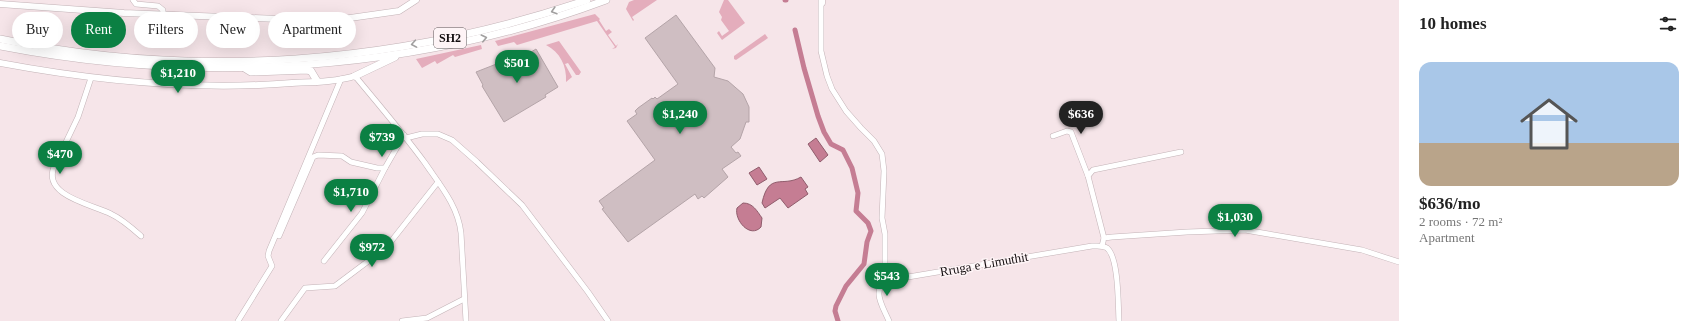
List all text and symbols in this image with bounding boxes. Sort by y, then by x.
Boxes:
one-way arrow [550,6,557,15]
chip: Buy [12,12,63,48]
chip: Rent [71,12,126,48]
chip: Filters [134,12,198,48]
chip: New [206,12,260,48]
chip: Apartment [268,12,356,48]
icon: filters [1657,13,1679,35]
text: 10 homes [1419,14,1487,33]
road number: SH2 [434,28,466,48]
one-way arrow [480,34,487,42]
one-way arrow [411,40,418,48]
pin: $501 [493,50,541,84]
text: $501 [504,55,530,70]
pin: $1,210 [145,60,211,94]
text: $1,210 [160,65,196,80]
icon: home [1513,88,1585,160]
pin: $1,240 [647,101,713,135]
pin: $636 [1057,101,1105,135]
text: $1,240 [662,106,698,121]
text: $636 [1068,106,1094,121]
pin: $739 [358,124,406,158]
text: $739 [369,129,395,144]
pin: $470 [36,141,84,175]
text: $470 [47,146,73,161]
pin: $1,710 [318,179,384,213]
text: $1,710 [333,184,369,199]
text: $636/mo [1419,194,1480,213]
pin: $1,030 [1202,204,1268,238]
text: $1,030 [1217,209,1253,224]
text: 2 rooms · 72 m² [1419,214,1502,229]
text: Apartment [1419,230,1475,245]
pin: $972 [348,234,396,268]
text: $972 [359,239,385,254]
street label: Rruga e Limuthit [939,249,1030,279]
pin: $543 [863,263,911,297]
text: $543 [874,268,900,283]

